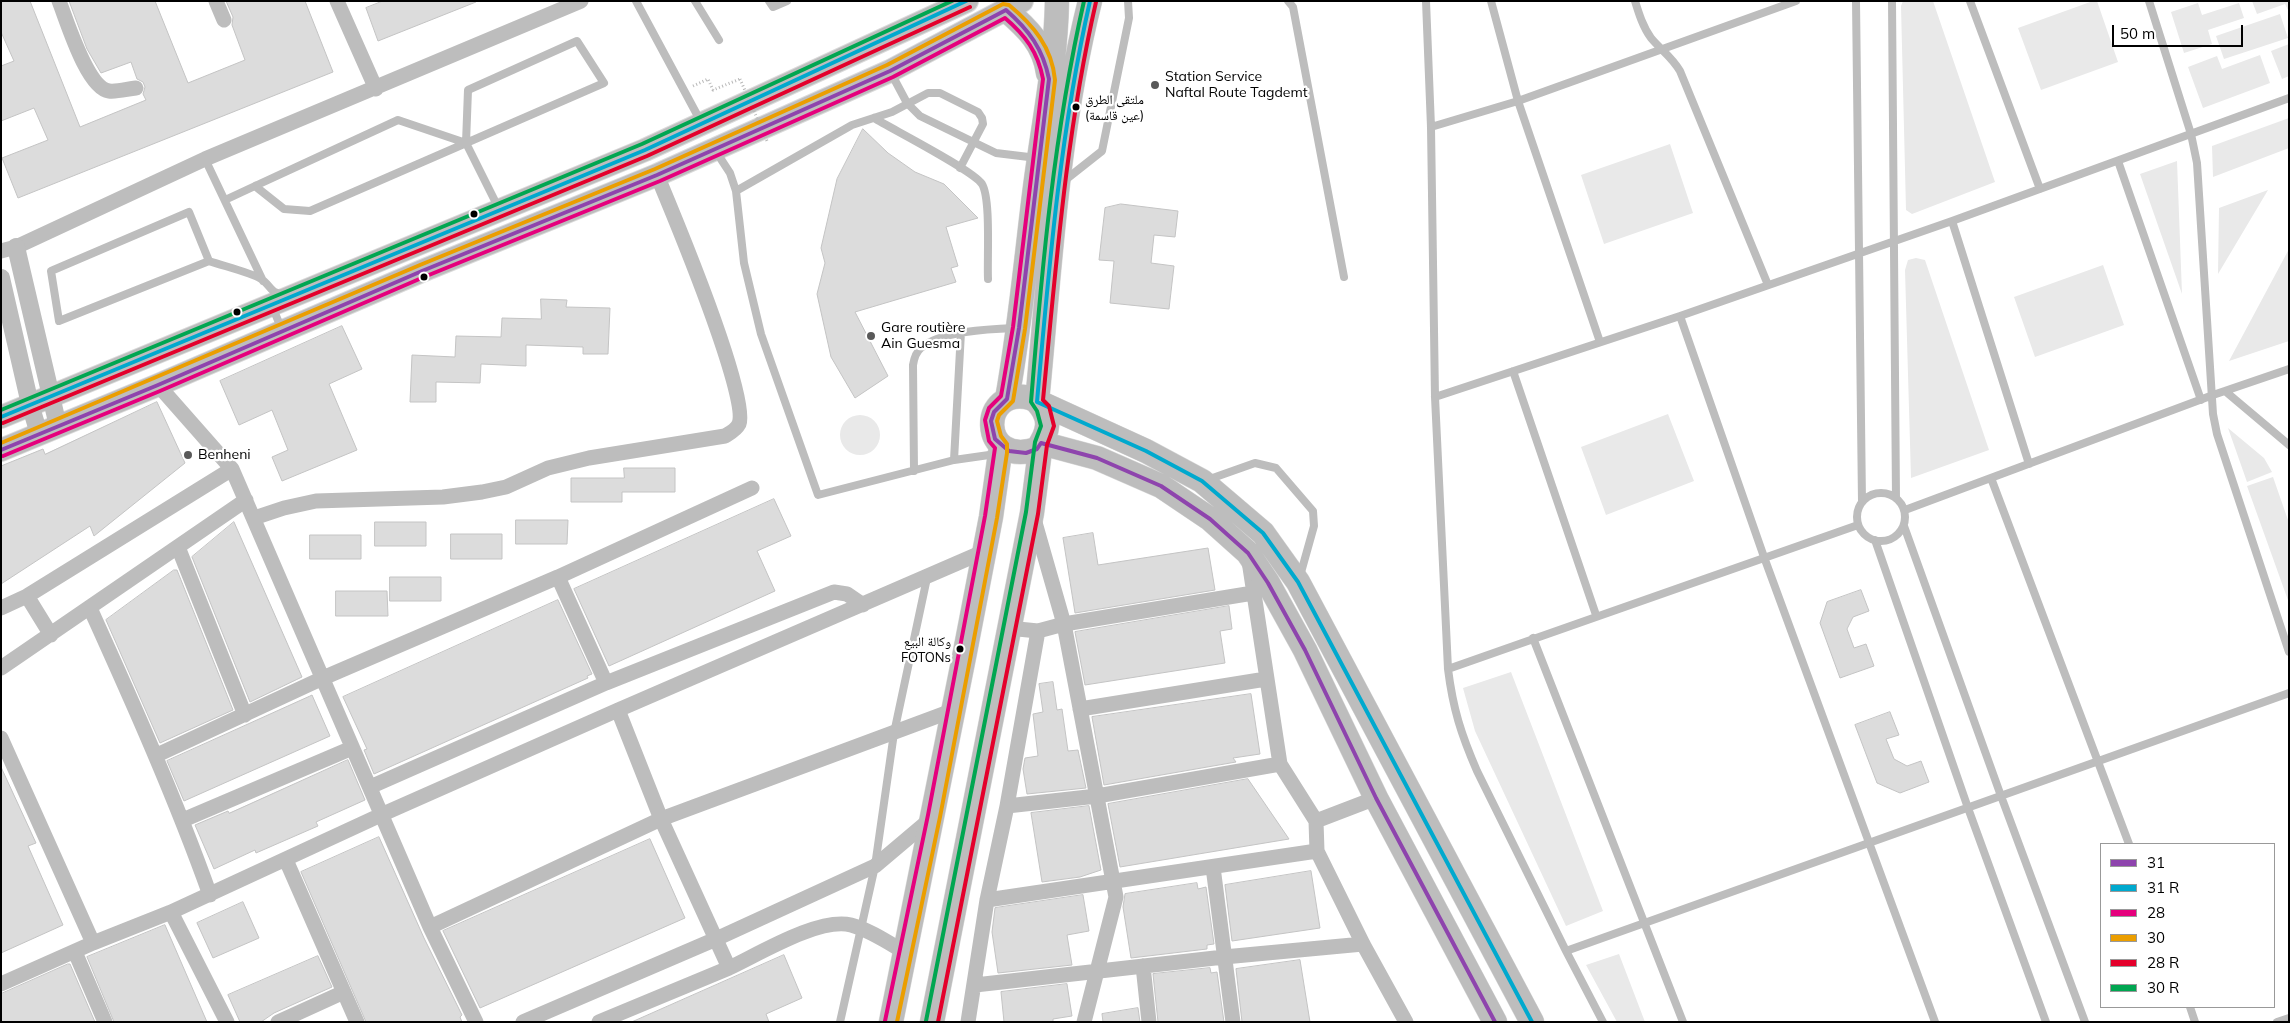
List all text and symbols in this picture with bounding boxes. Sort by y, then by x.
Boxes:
scale bar [2115,15,2246,47]
text: 50 m [2120,24,2155,43]
place label: Station Service Naftal Route Tagdemt [1165,69,1308,102]
marker: Station Service Naftal Route Tagdemt [1149,79,1161,91]
place label: ملتقى الطرق (عين قاسمة) [1085,92,1144,123]
marker: ملتقى الطرق (عين قاسمة) [1071,102,1081,112]
unlabelled marker [469,209,479,219]
unlabelled marker [419,272,429,282]
unlabelled marker [232,307,242,317]
place label: Gare routière Ain Guesma [881,320,965,352]
marker: Gare routière Ain Guesma [865,330,877,342]
place label: Benheni [198,447,251,463]
marker: Benheni [182,449,194,461]
place label: وكالة البيع FOTONs [901,634,951,665]
marker: وكالة البيع FOTONs [955,644,965,654]
legend [2100,843,2275,1008]
text: 31 [2147,853,2165,872]
text: 31 R [2147,878,2179,897]
text: 28 [2147,903,2165,922]
text: 30 [2147,928,2165,947]
text: 28 R [2147,953,2179,972]
text: 30 R [2147,978,2179,997]

